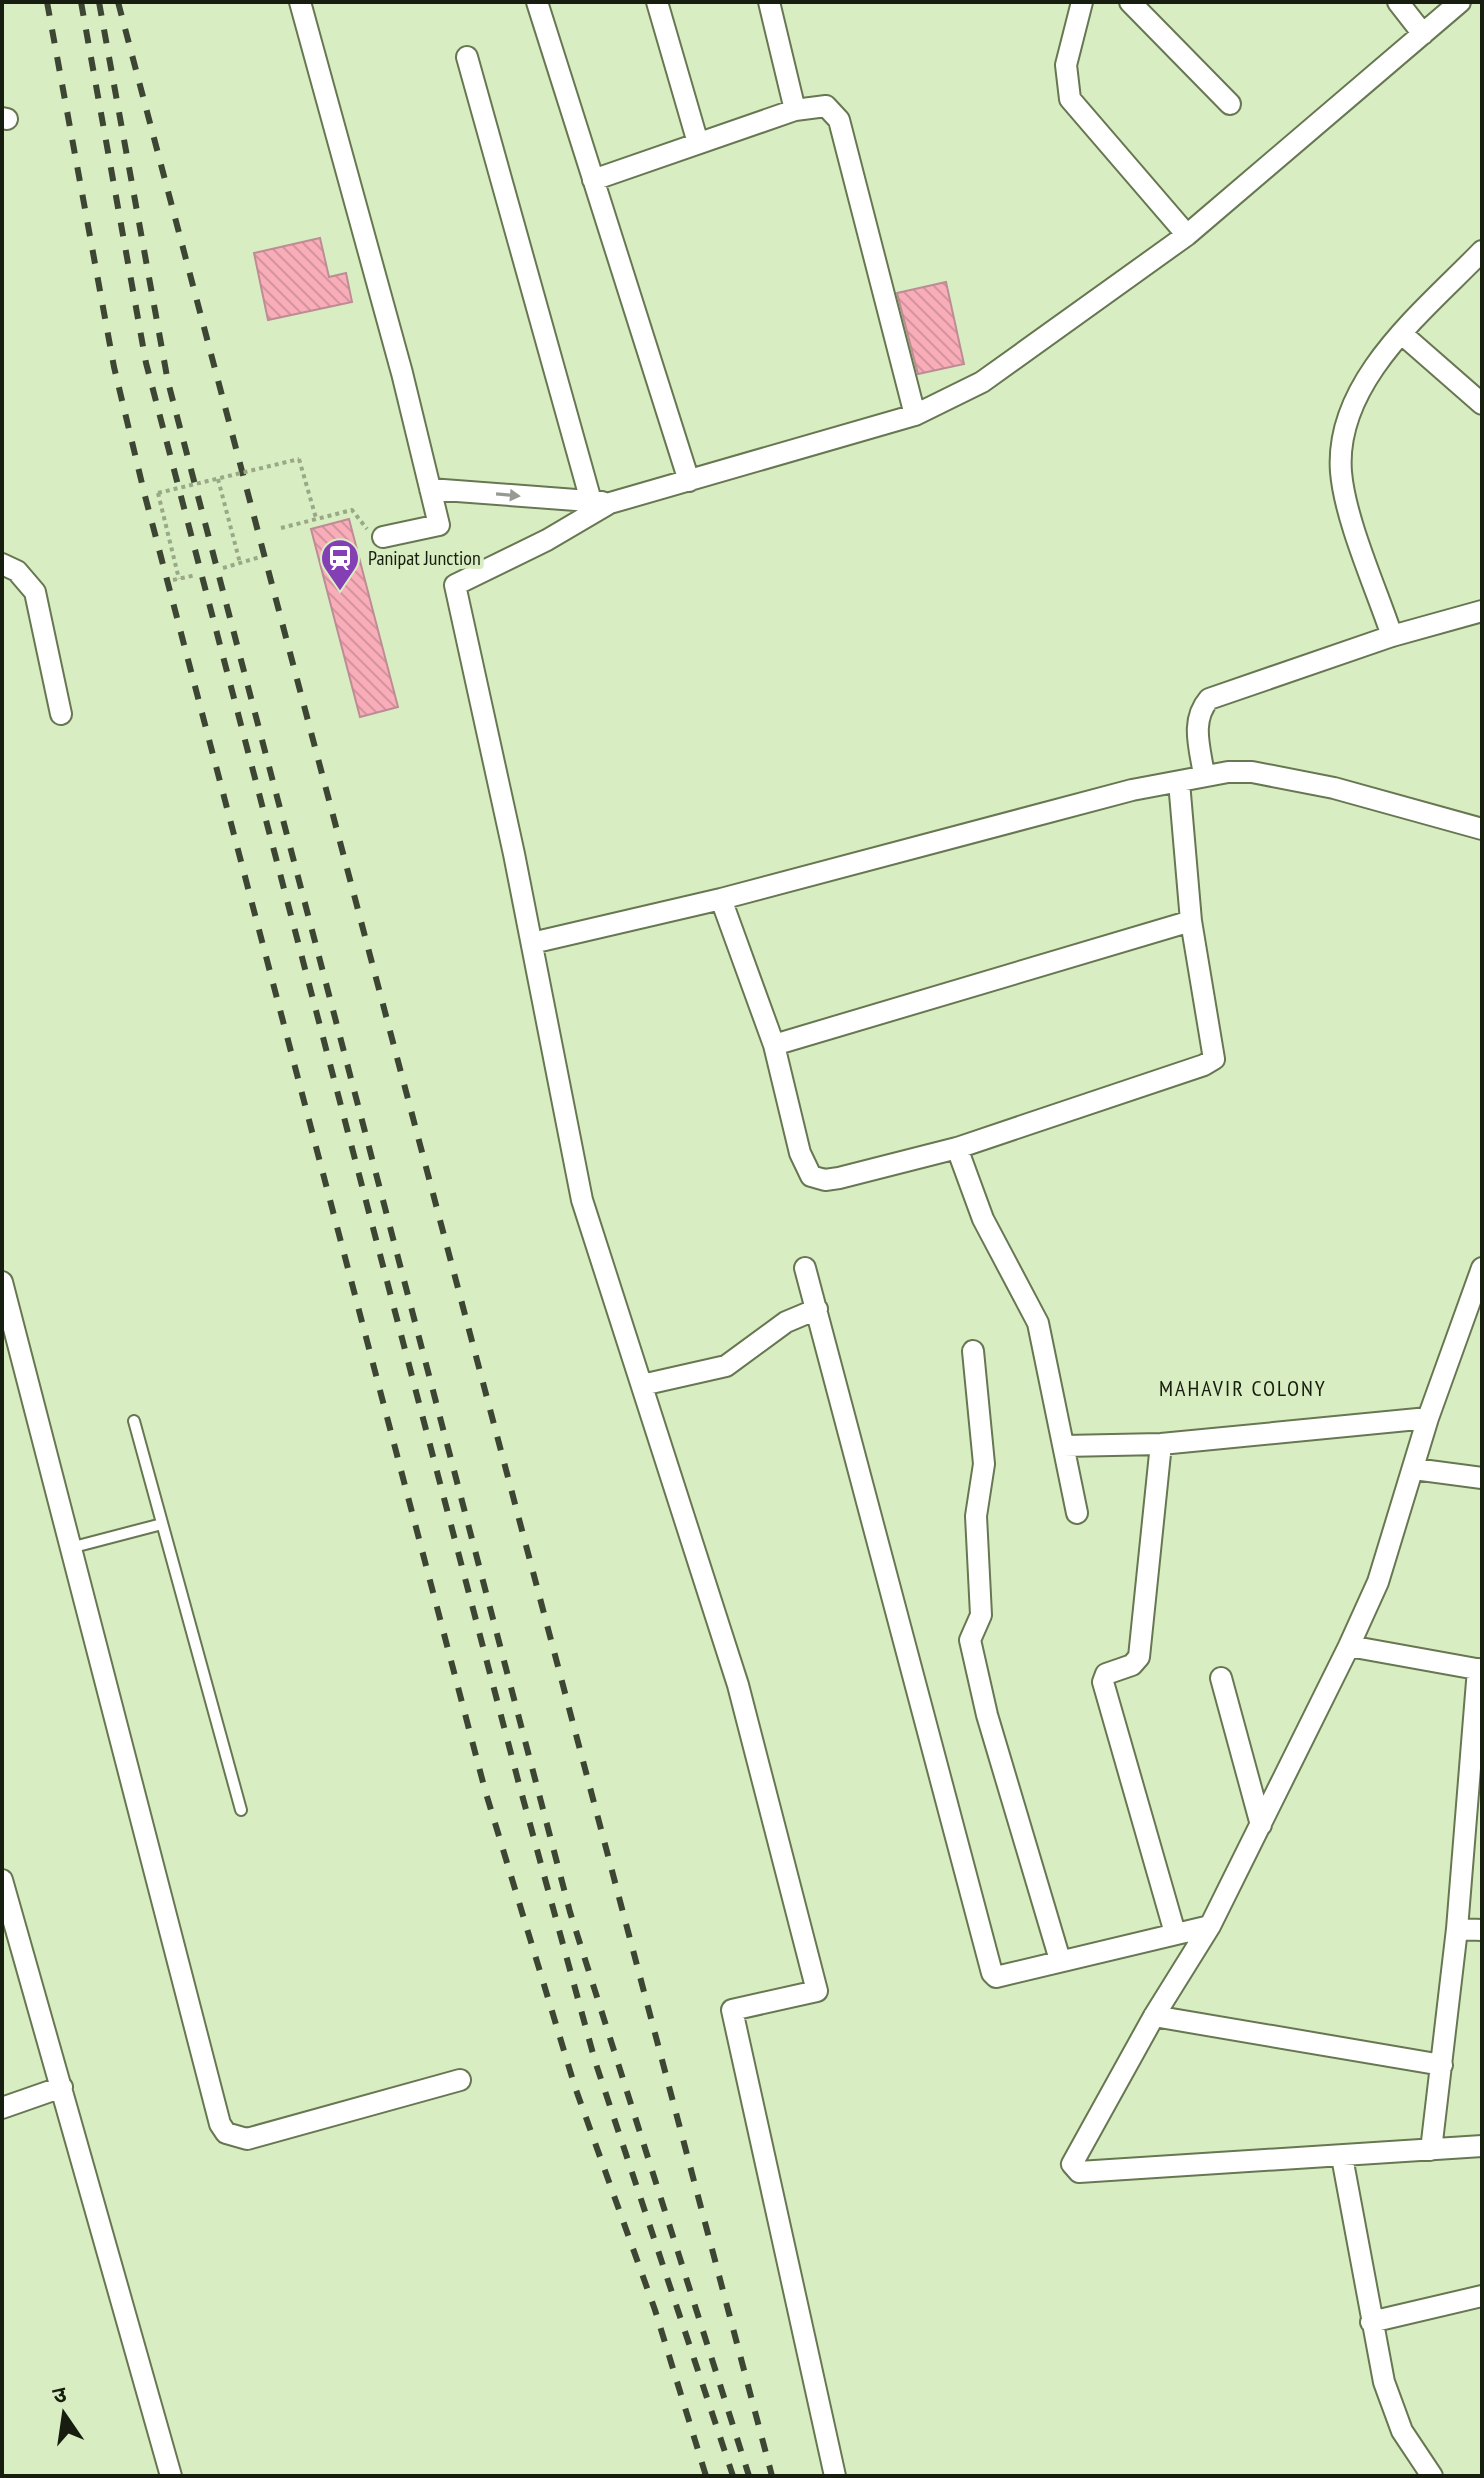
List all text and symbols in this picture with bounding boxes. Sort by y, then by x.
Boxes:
one-way arrow [496,489,521,502]
station icon: Panipat Junction [319,537,361,592]
place label: Panipat Junction [368,545,481,571]
district label: MAHAVIR COLONY [1159,1374,1327,1402]
north arrow [24,2374,104,2454]
text: उ [50,2379,70,2410]

